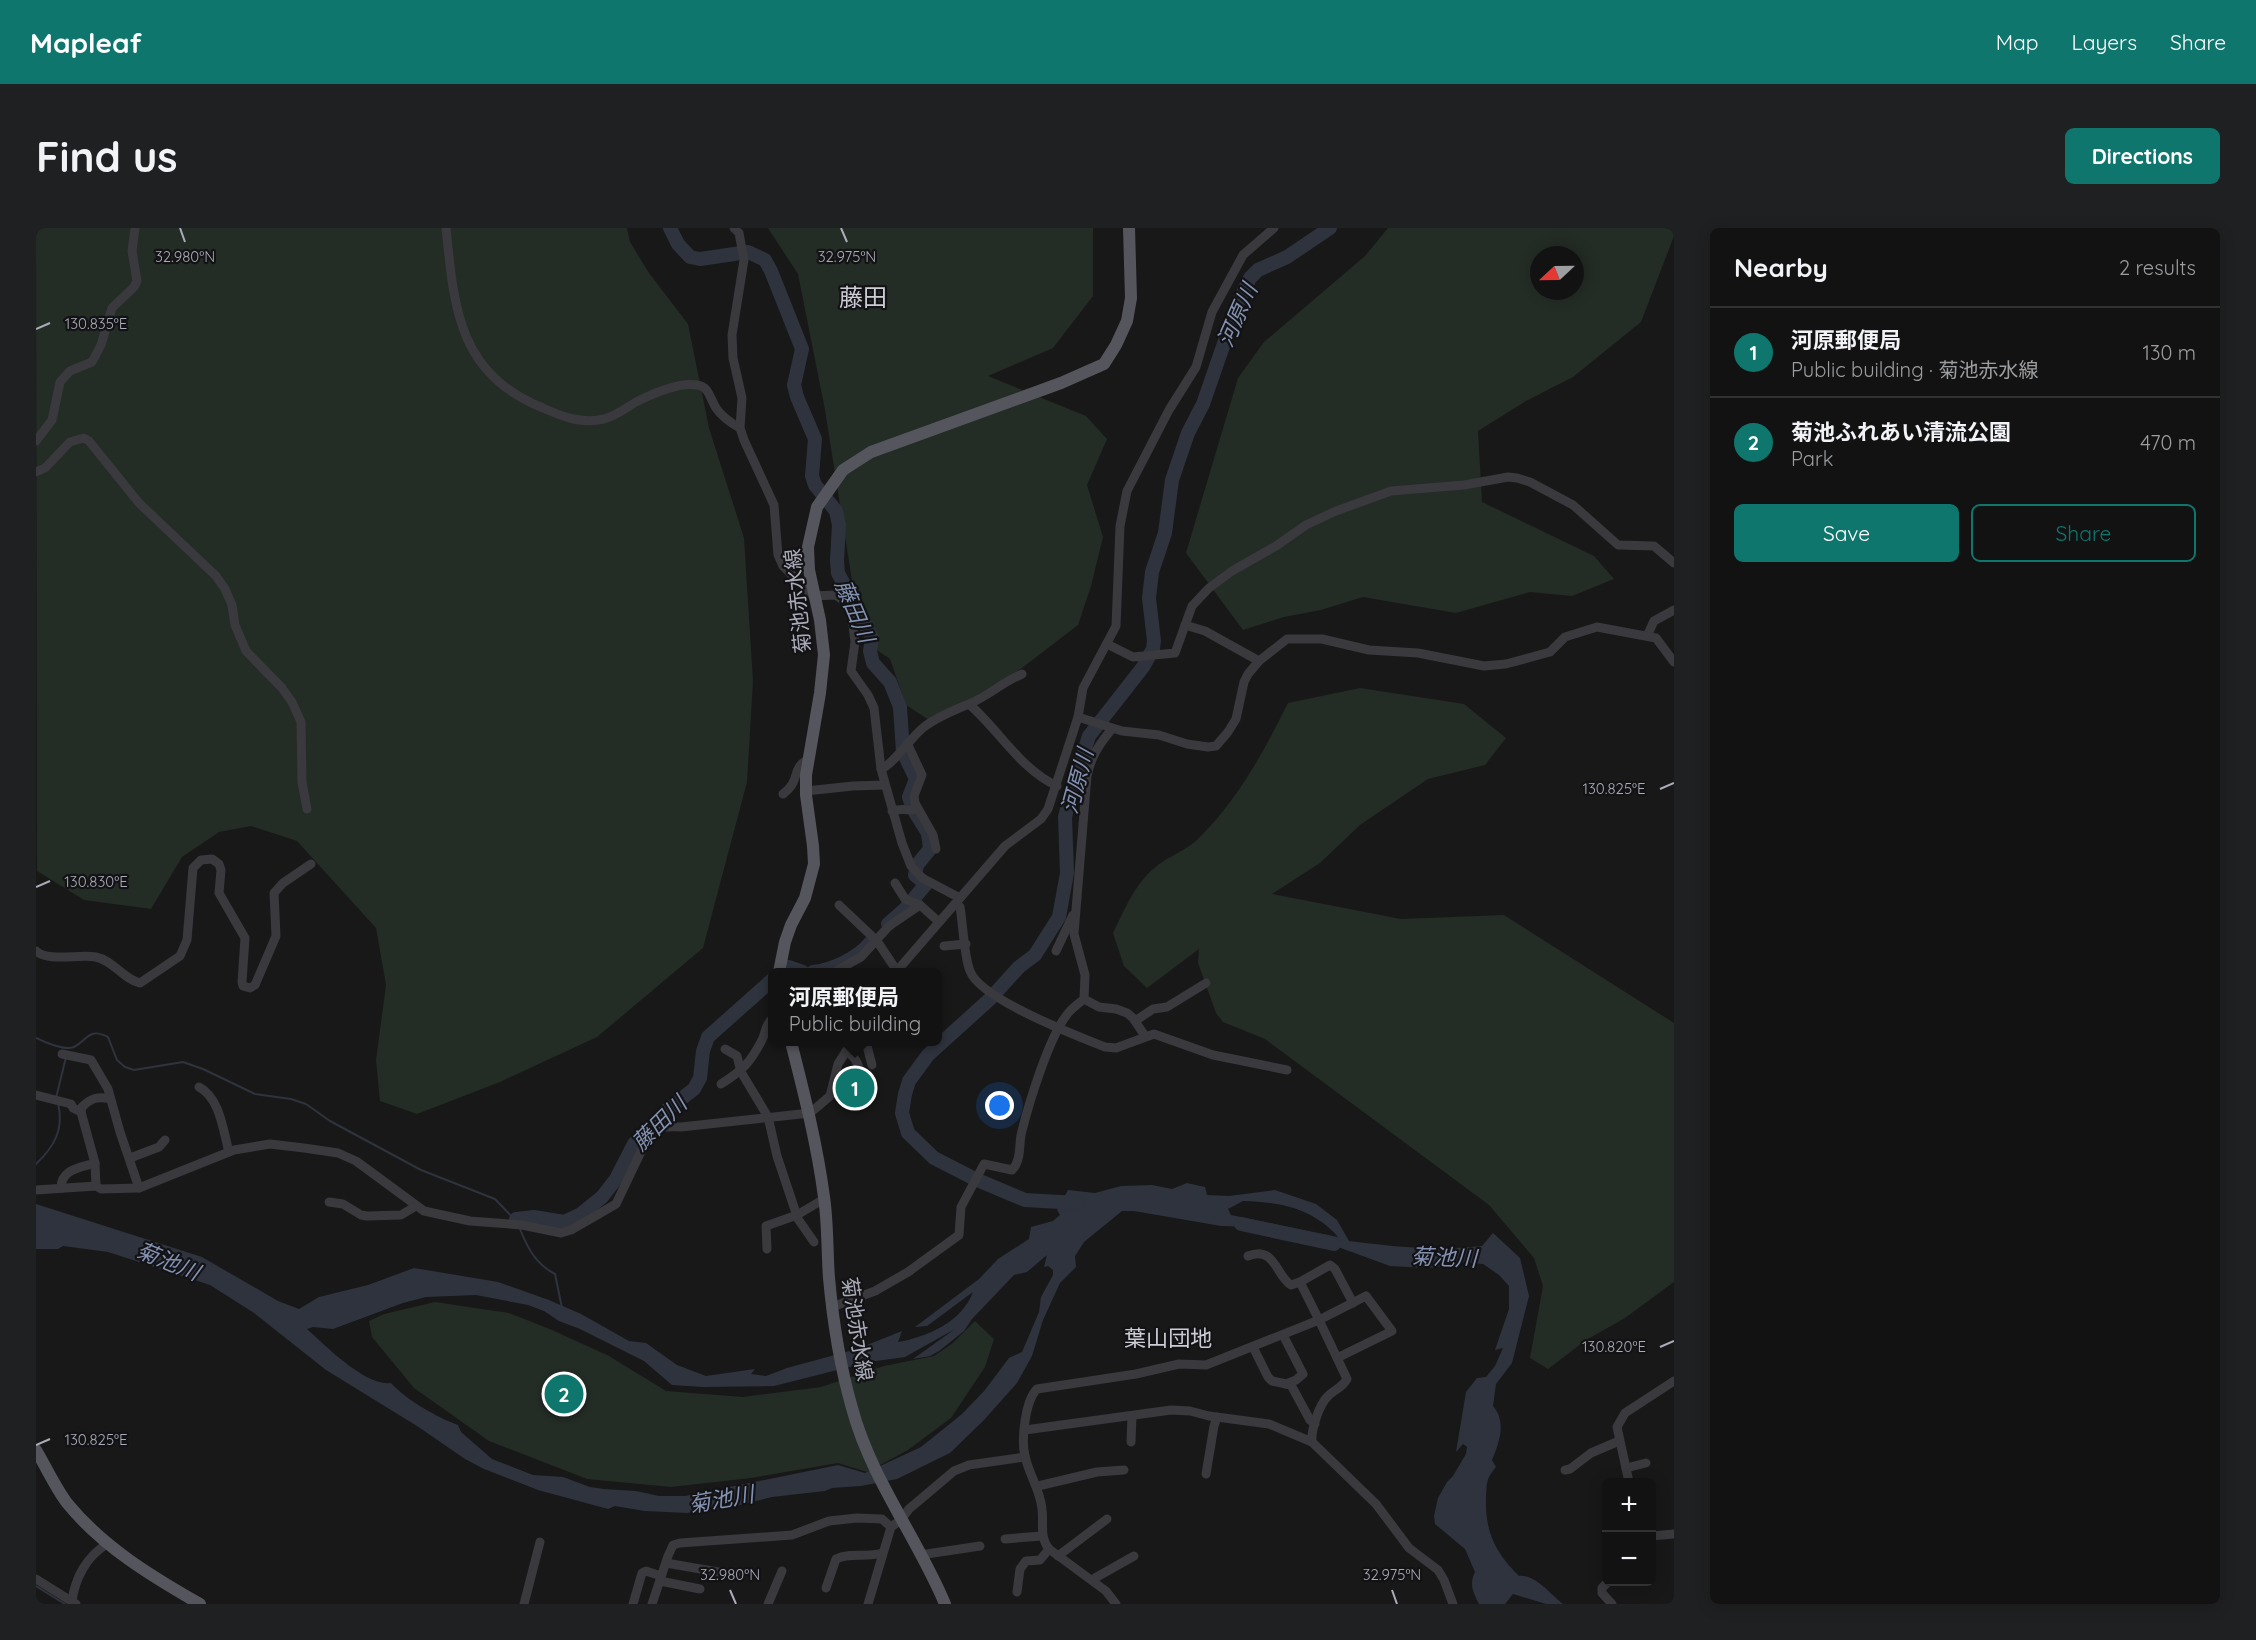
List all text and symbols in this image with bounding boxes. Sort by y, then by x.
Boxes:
text: Mapleaf [30,25,142,60]
text: Map [1996,29,2039,55]
text: Layers [2072,29,2137,55]
text: Share [2170,29,2226,55]
button: Directions [2065,128,2220,184]
text: Find us [36,130,178,183]
north arrow [1530,246,1584,300]
text: 32.980°N [155,247,215,266]
text: 32.975°N [818,247,876,266]
text: Nearby [1734,251,1828,284]
text: 2 results [2119,255,2196,280]
water label: 河原川 [1211,277,1264,351]
district label: 藤田 [839,282,887,312]
text: 130.835°E [65,314,127,333]
text: 河原郵便局 [1791,326,1901,354]
text: 1 [1750,340,1757,365]
text: 130 m [2143,340,2196,365]
text: Public building · 菊池赤水線 [1791,357,2038,382]
text: 菊池ふれあい清流公園 [1791,418,2011,446]
text: 2 [1748,430,1759,455]
text: 470 m [2140,430,2196,455]
text: Park [1791,446,1833,471]
button: Save [1734,504,1959,562]
button: Share [1971,504,2196,562]
street label: 菊池赤水線 [779,547,815,655]
water label: 藤田川 [829,575,882,649]
water label: 河原川 [1055,744,1100,817]
text: 130.825°E [1582,779,1646,798]
text: 130.830°E [64,872,128,891]
popup [768,968,942,1046]
text: 河原郵便局 [789,983,899,1011]
text: Public building [789,1011,921,1036]
pin: 1 [836,1066,874,1110]
water label: 藤田川 [626,1088,694,1156]
your location [985,1091,1014,1120]
water label: 菊池川 [132,1236,206,1287]
water label: 菊池川 [1411,1242,1479,1272]
street label: 菊池赤水線 [837,1275,879,1383]
district label: 葉山団地 [1124,1324,1212,1352]
text: 130.820°E [1582,1337,1646,1356]
pin: 2 [544,1372,584,1416]
text: 130.825°E [64,1430,128,1449]
map controls [1602,1478,1656,1586]
button: + [1602,1478,1656,1532]
water label: 菊池川 [686,1479,758,1519]
button: − [1602,1532,1656,1586]
text: 32.980°N [700,1565,760,1584]
text: 32.975°N [1363,1565,1421,1584]

